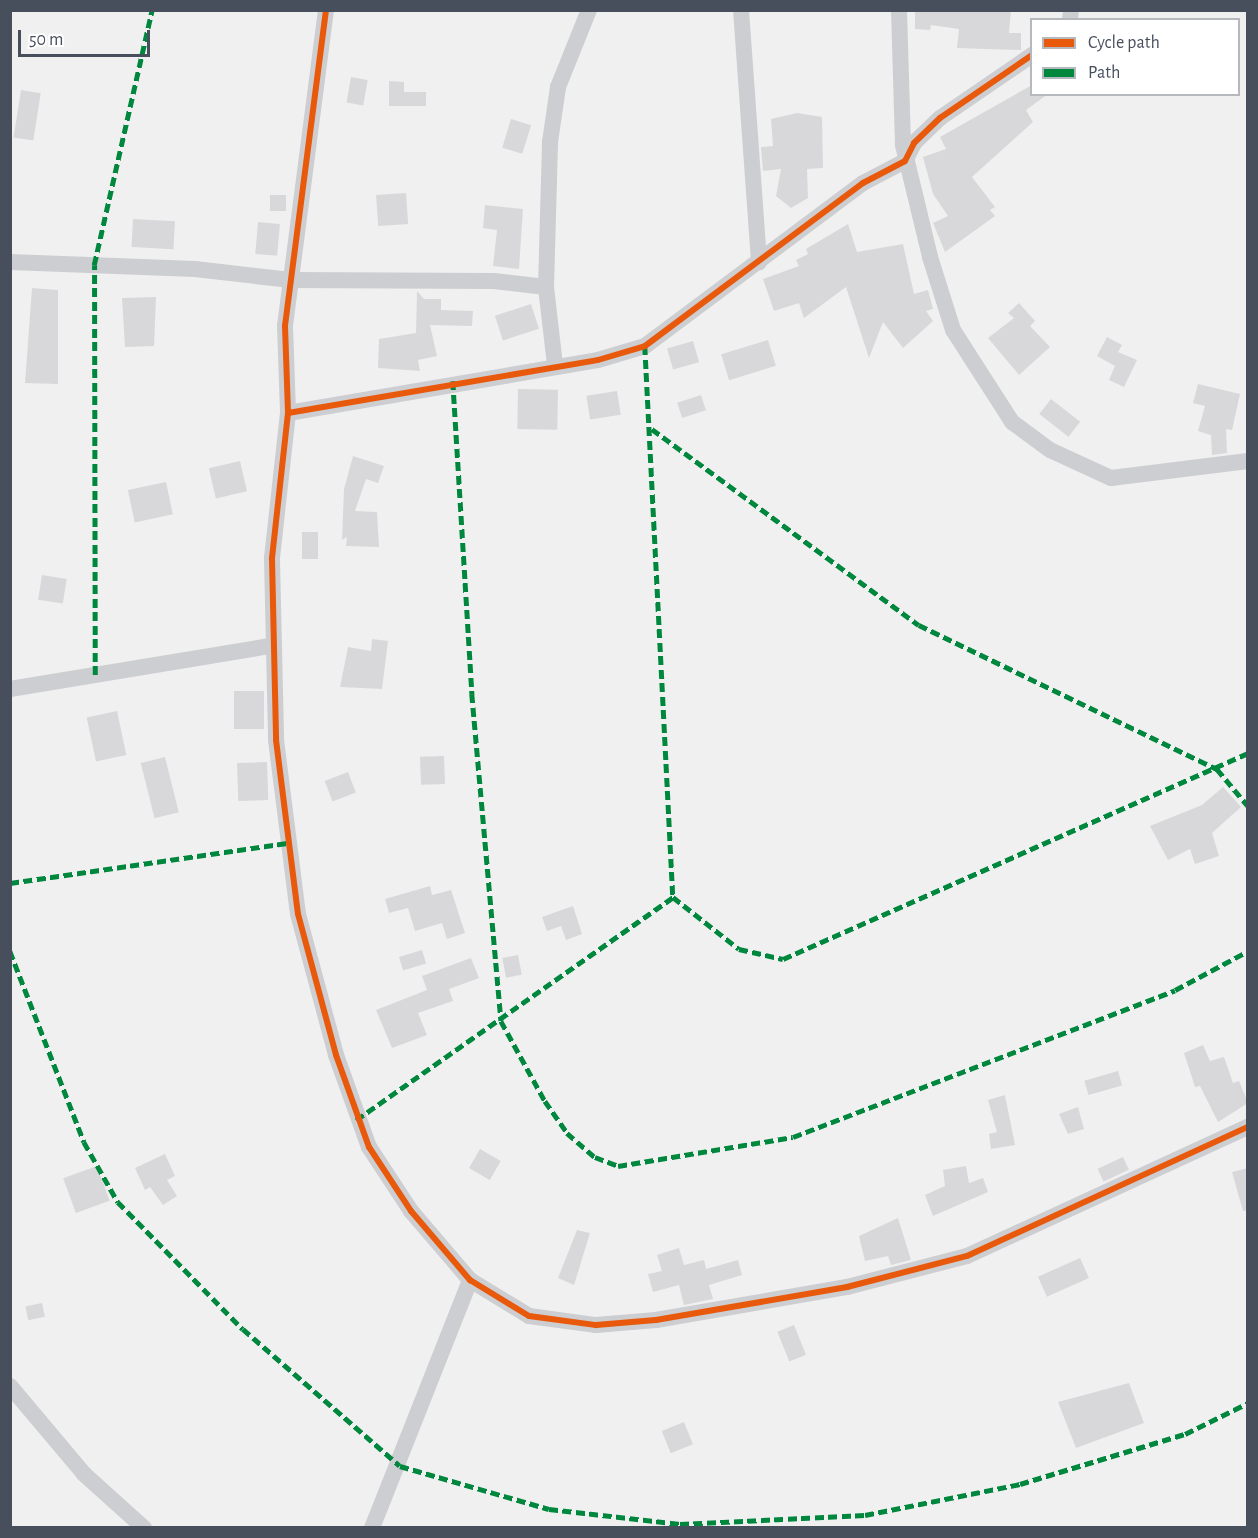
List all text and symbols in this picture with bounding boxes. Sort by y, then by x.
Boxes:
scale bar [21,18,153,56]
legend [1030,18,1240,96]
text: 50 m [29,31,63,49]
text: Cycle path [1088,34,1160,52]
text: Path [1088,64,1120,82]

